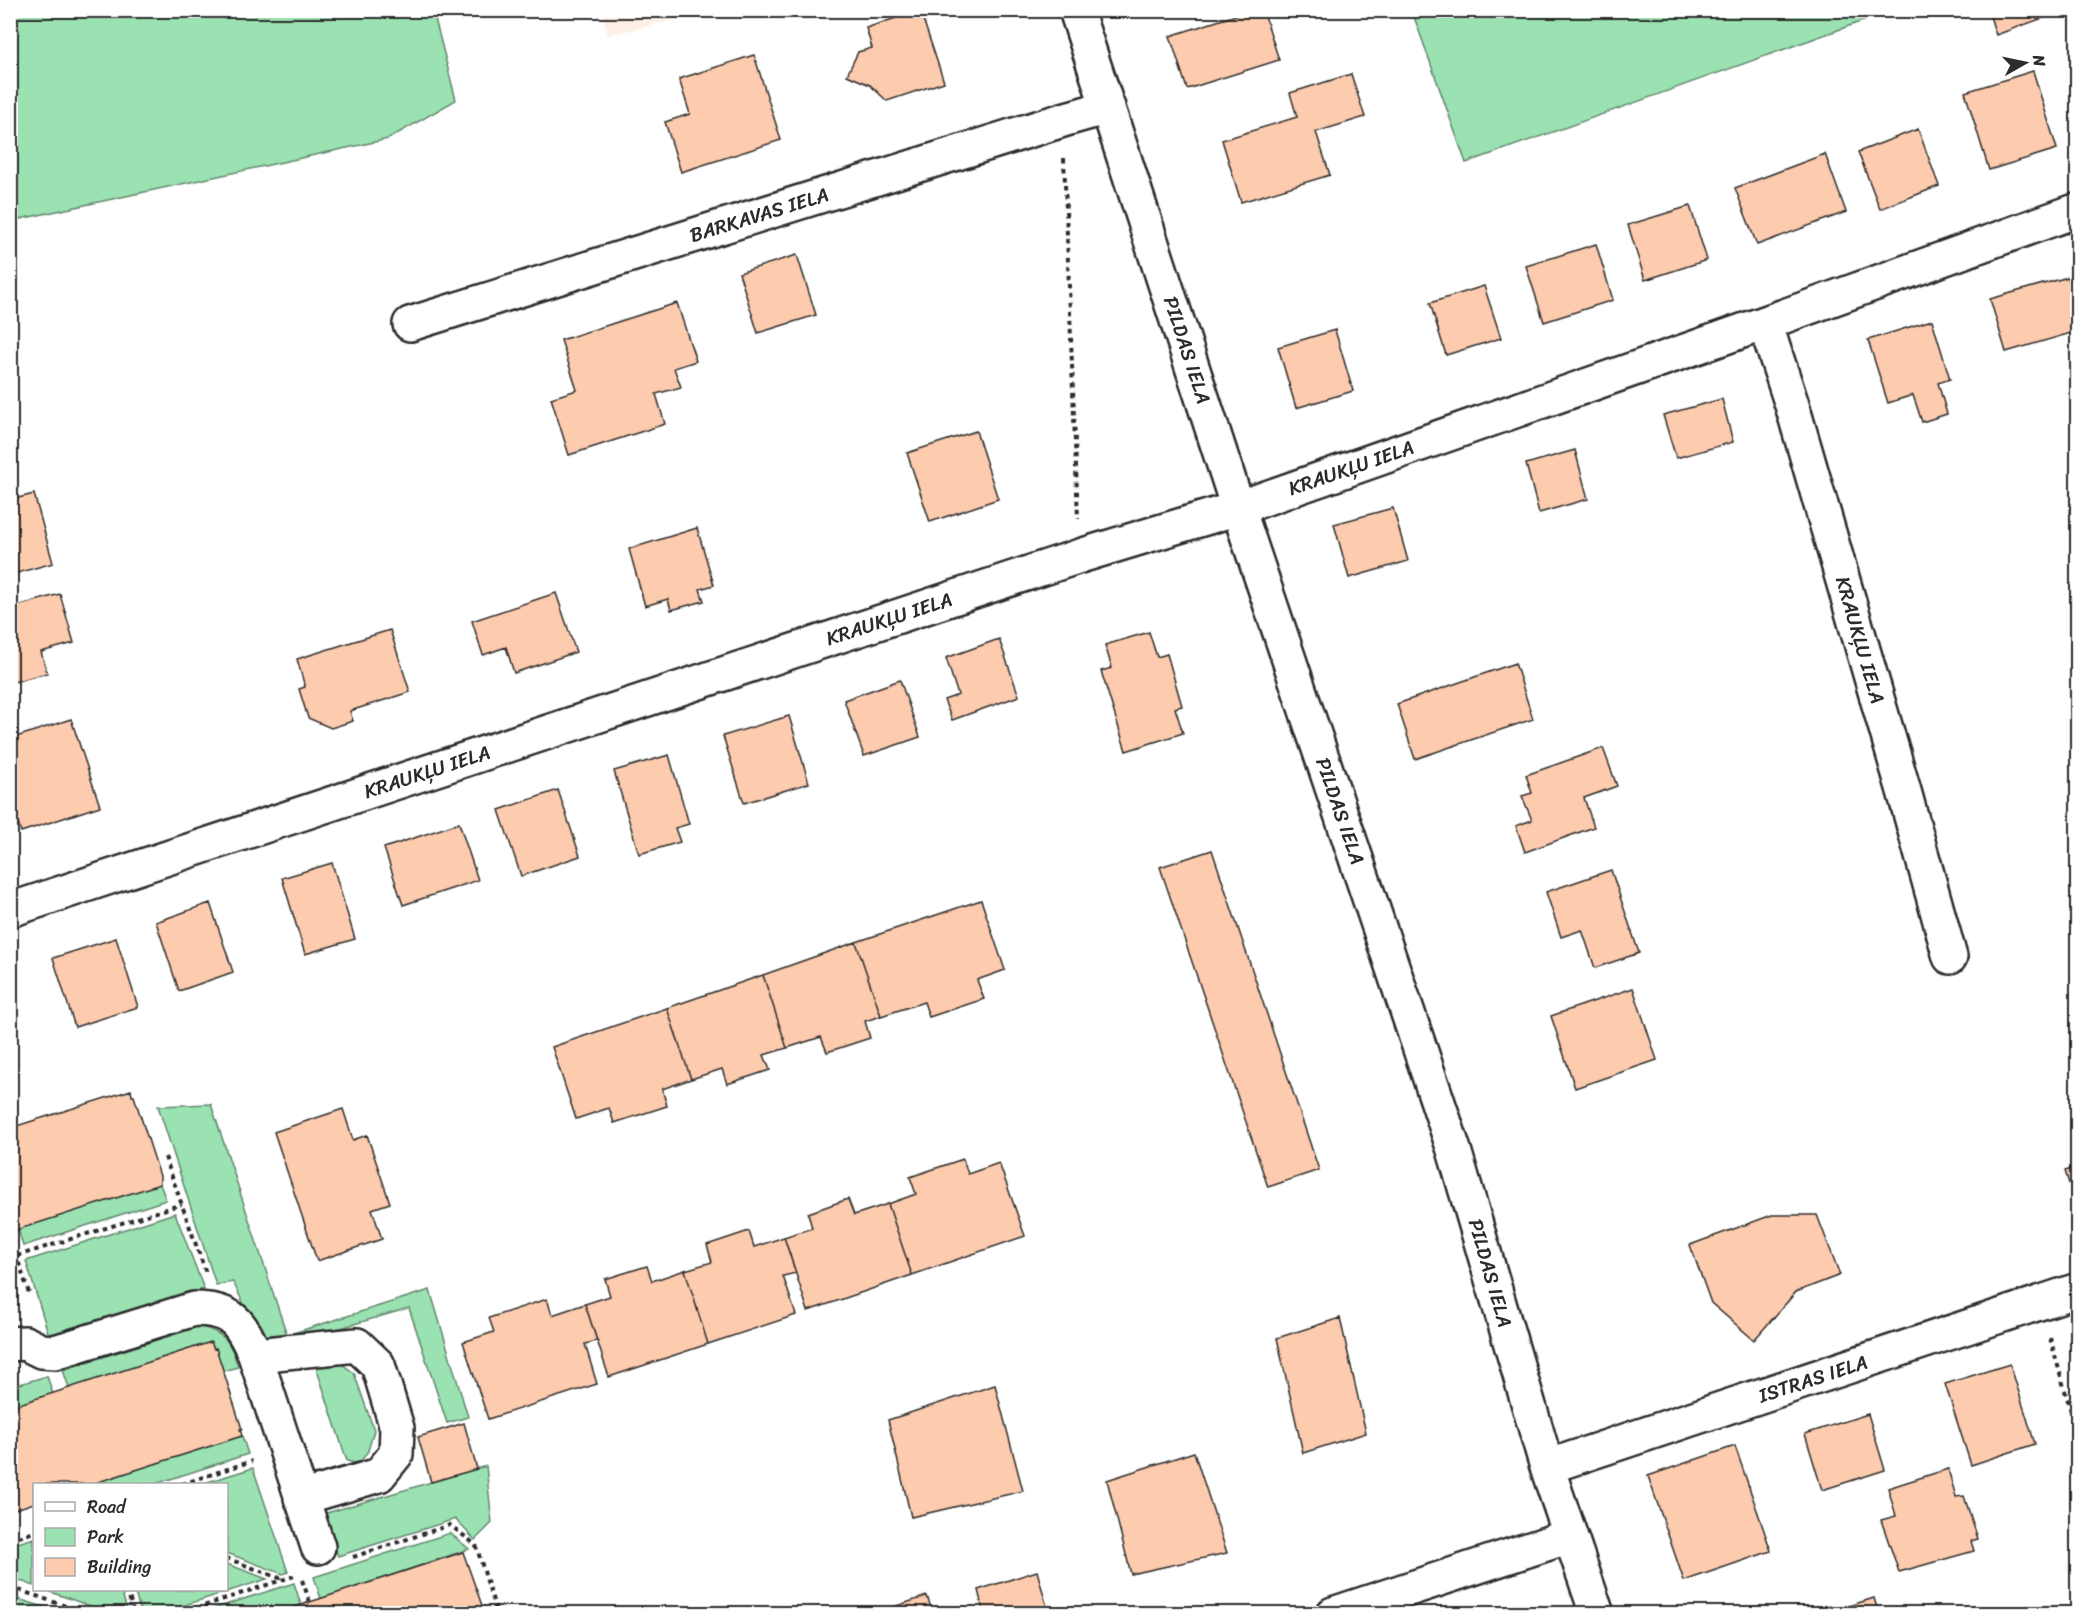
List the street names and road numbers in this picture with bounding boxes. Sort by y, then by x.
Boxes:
street label: BARKAVAS IELA [685,177,833,253]
street label: PILDAS IELA [1153,292,1221,408]
street label: KRAUKĻU IELA [1283,430,1419,506]
street label: KRAUKĻU IELA [1825,572,1895,708]
street label: KRAUKĻU IELA [821,582,957,656]
street label: KRAUKĻU IELA [359,735,495,809]
street label: PILDAS IELA [1305,753,1375,869]
street label: PILDAS IELA [1458,1215,1522,1331]
street label: ISTRAS IELA [1753,1345,1872,1413]

